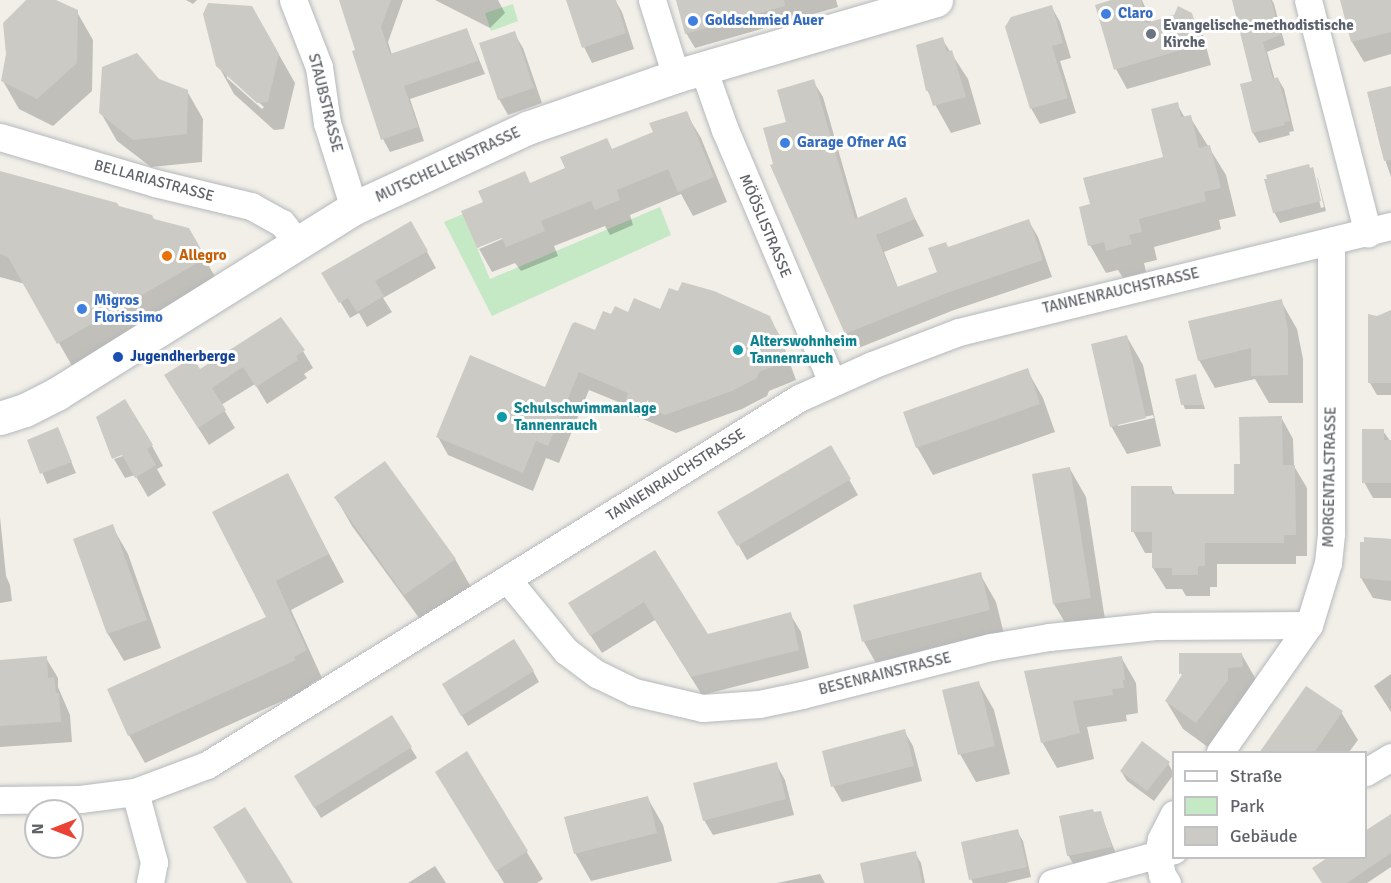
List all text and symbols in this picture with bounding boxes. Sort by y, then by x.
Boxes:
place label: Claro [1118,5,1153,23]
marker: Claro [1099,7,1113,21]
place label: Goldschmied Auer [705,12,824,30]
marker: Goldschmied Auer [686,14,700,28]
place label: Evangelische-methodistische Kirche [1163,16,1354,51]
marker: Evangelische-methodistische Kirche [1144,27,1158,41]
street label: STAUBSTRASSE [304,52,346,154]
street label: MUTSCHELLENSTRASSE [373,123,523,207]
place label: Garage Ofner AG [797,134,906,152]
marker: Garage Ofner AG [778,136,792,150]
street label: BELLARIASTRASSE [92,156,216,206]
street label: MÖÖSLISTRASSE [735,171,795,281]
place label: Allegro [179,247,227,265]
marker: Allegro [160,249,174,263]
street label: TANNENRAUCHSTRASSE [1041,264,1201,318]
place label: Migros Florissimo [94,291,163,326]
marker: Migros Florissimo [75,302,89,316]
place label: Alterswohnheim Tannenrauch [750,332,857,367]
marker: Alterswohnheim Tannenrauch [731,343,745,357]
place label: Jugendherberge [130,348,235,366]
marker: Jugendherberge [111,350,125,364]
place label: Schulschwimmanlage Tannenrauch [514,399,656,434]
street label: MORGENTALSTRASSE [1320,406,1340,548]
marker: Schulschwimmanlage Tannenrauch [495,410,509,424]
street label: TANNENRAUCHSTRASSE [603,425,749,525]
street label: BESENRAINSTRASSE [817,649,953,699]
legend [1172,751,1367,859]
text: Straße [1230,765,1282,787]
text: Park [1230,795,1265,817]
north arrow [24,799,84,859]
text: N [28,823,48,835]
text: Gebäude [1230,825,1298,847]

